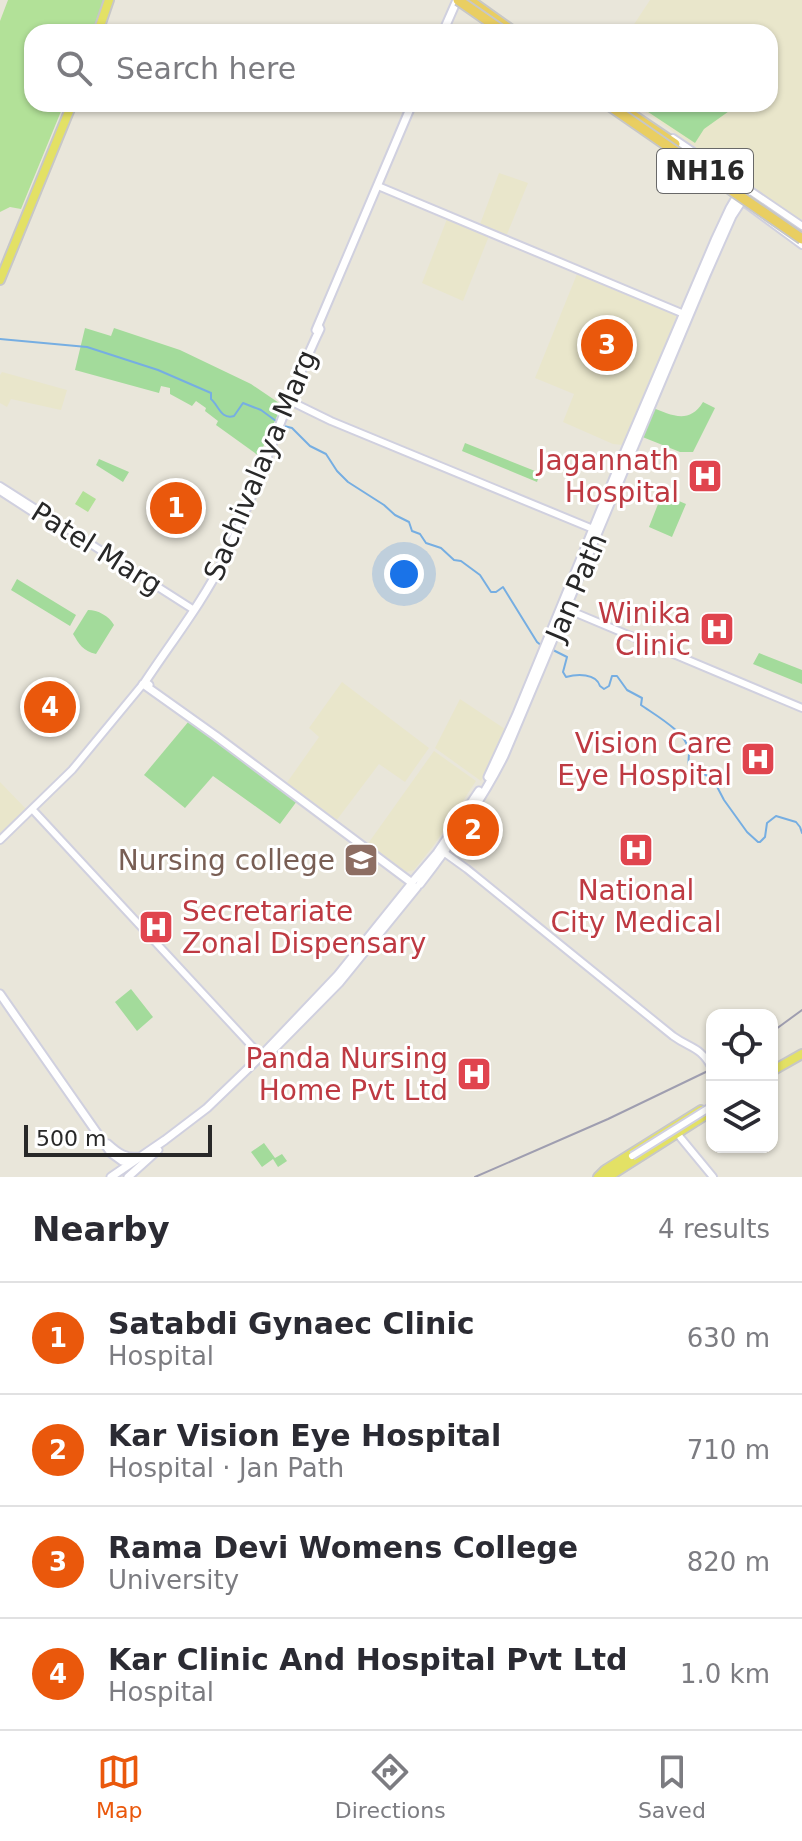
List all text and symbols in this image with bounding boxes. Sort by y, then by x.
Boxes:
search box [24,24,778,112]
icon: search [52,46,96,90]
text: Search here [116,51,296,86]
road number: NH16 [657,149,753,193]
pin: 3 [581,315,633,375]
street label: Sachivalaya Marg [197,345,324,585]
place label: Jagannath Hospital [535,444,679,509]
hospital icon: Jagannath Hospital [686,457,724,495]
pin: 1 [150,478,202,538]
street label: Patel Marg [25,495,168,602]
street label: Jan Path [538,528,614,648]
your location [384,554,424,594]
place label: Winika Clinic [598,597,691,662]
hospital icon: Winika Clinic [698,610,736,648]
pin: 4 [24,677,76,737]
place label: Vision Care Eye Hospital [557,727,732,792]
hospital icon: Vision Care Eye Hospital [739,740,777,778]
pin: 2 [447,800,499,860]
hospital icon: National City Medical [617,831,655,869]
school or university icon: Nursing college [342,841,380,879]
place label: Nursing college [118,844,335,877]
place label: National City Medical [550,874,722,939]
place label: Secretariate Zonal Dispensary [182,895,426,960]
hospital icon: Secretariate Zonal Dispensary [137,908,175,946]
map controls [706,1009,778,1153]
button: locate [706,1009,778,1081]
place label: Panda Nursing Home Pvt Ltd [246,1042,448,1107]
hospital icon: Panda Nursing Home Pvt Ltd [455,1055,493,1093]
button: layers [706,1081,778,1153]
scale bar [24,1121,212,1157]
text: 500 m [36,1126,106,1151]
text: Nearby [32,1209,170,1249]
text: 4 results [658,1214,770,1244]
text: Satabdi Gynaec Clinic [108,1306,474,1341]
text: 1 [49,1323,67,1353]
text: 630 m [687,1323,770,1353]
text: Hospital [108,1341,214,1371]
text: Kar Vision Eye Hospital [108,1418,501,1453]
text: 2 [49,1435,67,1465]
text: 710 m [687,1435,770,1465]
text: Hospital · Jan Path [108,1453,344,1483]
text: Rama Devi Womens College [108,1530,578,1565]
text: 3 [49,1547,67,1577]
text: 820 m [687,1547,770,1577]
text: University [108,1565,239,1595]
text: Kar Clinic And Hospital Pvt Ltd [108,1642,628,1677]
text: 4 [49,1659,67,1689]
text: 1.0 km [680,1659,770,1689]
text: Hospital [108,1677,214,1707]
tab: Map [96,1750,143,1823]
tab: Directions [335,1750,446,1823]
tab: Saved [638,1750,706,1823]

